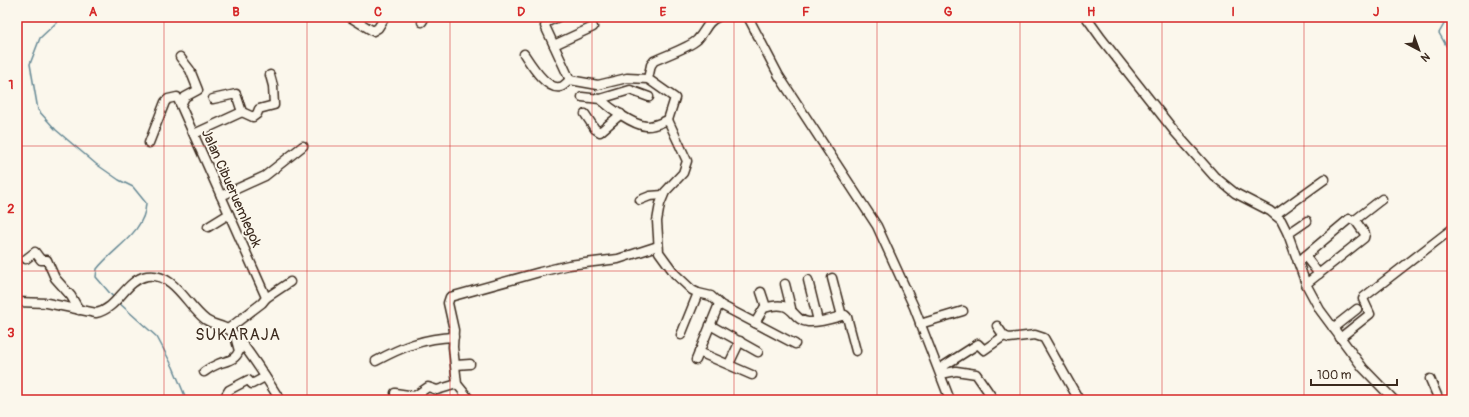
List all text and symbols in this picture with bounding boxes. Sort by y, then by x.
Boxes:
text: A [89,4,98,20]
text: B [232,4,240,20]
text: C [374,4,382,20]
text: D [517,4,525,20]
text: E [660,4,667,20]
text: F [802,4,810,20]
text: G [944,4,953,20]
text: H [1087,4,1095,20]
text: I [1231,4,1235,20]
text: J [1373,4,1379,20]
north arrow [1399,30,1439,70]
text: N [1418,50,1432,65]
text: 1 [8,77,14,93]
street label: Jalan Cibueruemlegok [198,127,265,250]
text: 2 [7,201,15,217]
text: 3 [7,325,15,341]
district label: SUKARAJA [195,325,281,345]
scale bar [1311,361,1397,387]
text: 100 m [1317,368,1352,383]

